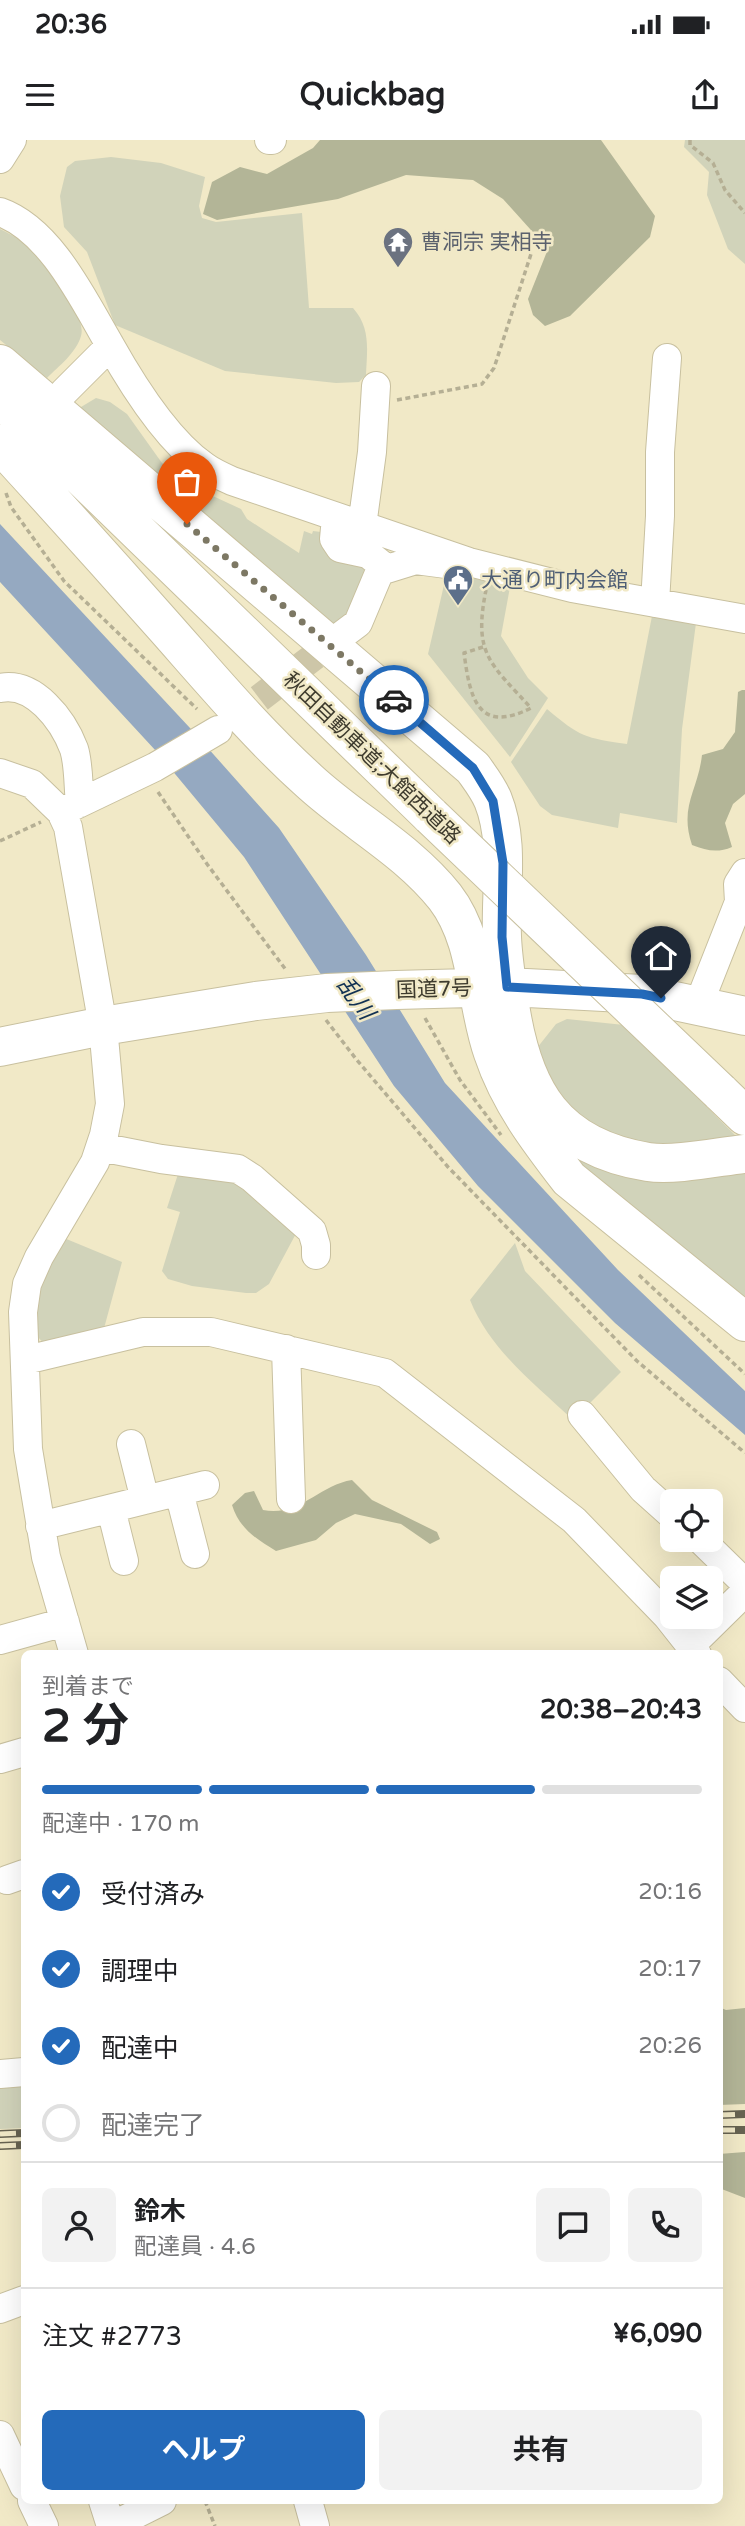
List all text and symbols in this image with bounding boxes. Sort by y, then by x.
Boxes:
text: 20:36 [35,9,107,40]
icon: menu [21,76,59,114]
text: Quickbag [299,76,446,114]
icon: share [686,76,724,114]
temple icon: 曹洞宗 実相寺 [381,225,415,269]
place label: 曹洞宗 実相寺 [421,230,552,255]
pin [157,452,217,524]
icon: bag [168,463,206,501]
public building icon: 大通り町内会館 [441,563,475,607]
place label: 大通り町内会館 [481,568,628,593]
courier [359,665,429,735]
street label: 秋田自動車道;大館西道路 [278,667,465,849]
icon: car [375,681,413,719]
pin [631,926,691,998]
icon: home [642,937,680,975]
water label: 乱川 [330,972,382,1028]
street label: 国道7号 [396,976,473,1003]
map controls [660,1489,723,1629]
button: locate [660,1489,723,1552]
button: layers [660,1566,723,1629]
text: 到着まで [42,1673,134,1701]
text: 20:38–20:43 [540,1694,702,1725]
text: 2 分 [42,1699,129,1754]
text: 配達中 · 170 m [42,1810,199,1838]
icon: check [42,1873,80,1911]
text: 20:16 [638,1878,702,1906]
text: 受付済み [101,1879,205,1910]
icon: check [42,1950,80,1988]
text: 20:17 [638,1955,702,1983]
text: 調理中 [101,1956,179,1987]
icon: check [42,2027,80,2065]
text: 20:26 [638,2032,702,2060]
text: 配達中 [101,2033,179,2064]
text: 配達完了 [101,2110,205,2141]
button: person [42,2188,116,2262]
button: chat [536,2188,610,2262]
button: phone [628,2188,702,2262]
text: 鈴木 [134,2196,186,2227]
text: 配達員 · 4.6 [134,2233,256,2261]
text: ¥6,090 [613,2318,702,2349]
text: 注文 #2773 [42,2321,182,2352]
button: ヘルプ [42,2410,365,2490]
button: 共有 [379,2410,702,2490]

